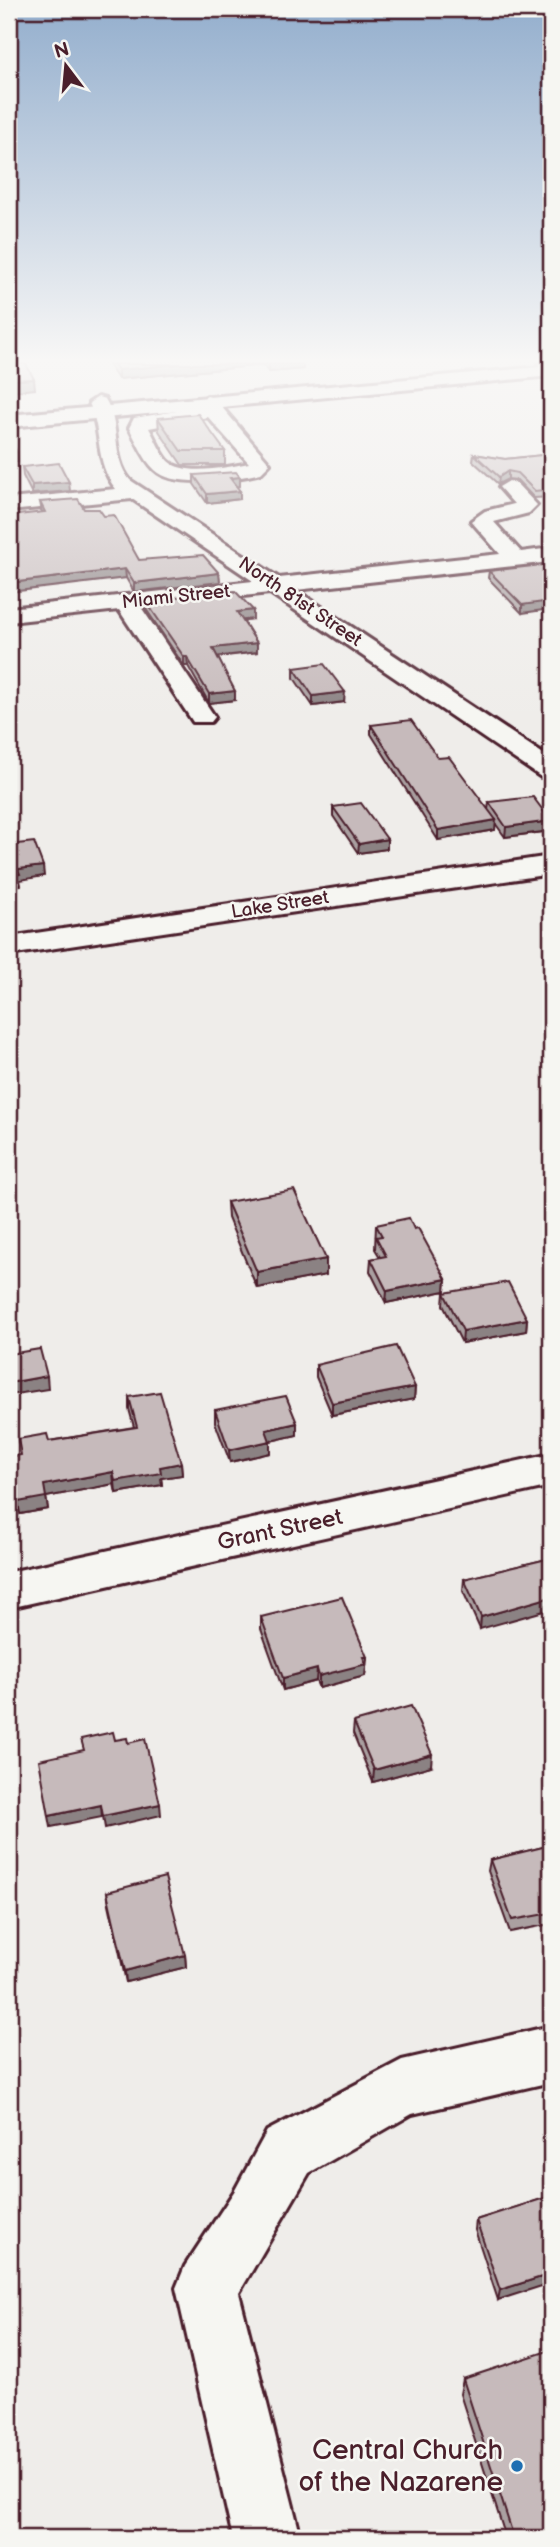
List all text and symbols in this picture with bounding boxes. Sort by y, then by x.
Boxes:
north arrow [32,32,102,102]
text: N [52,38,72,64]
street label: North 81st Street [234,552,366,652]
street label: Miami Street [121,580,231,614]
street label: Lake Street [230,886,330,924]
street label: Grant Street [215,1503,345,1557]
place label: Central Church of the Nazarene [298,2434,503,2499]
marker: Central Church of the Nazarene [509,2458,525,2474]

